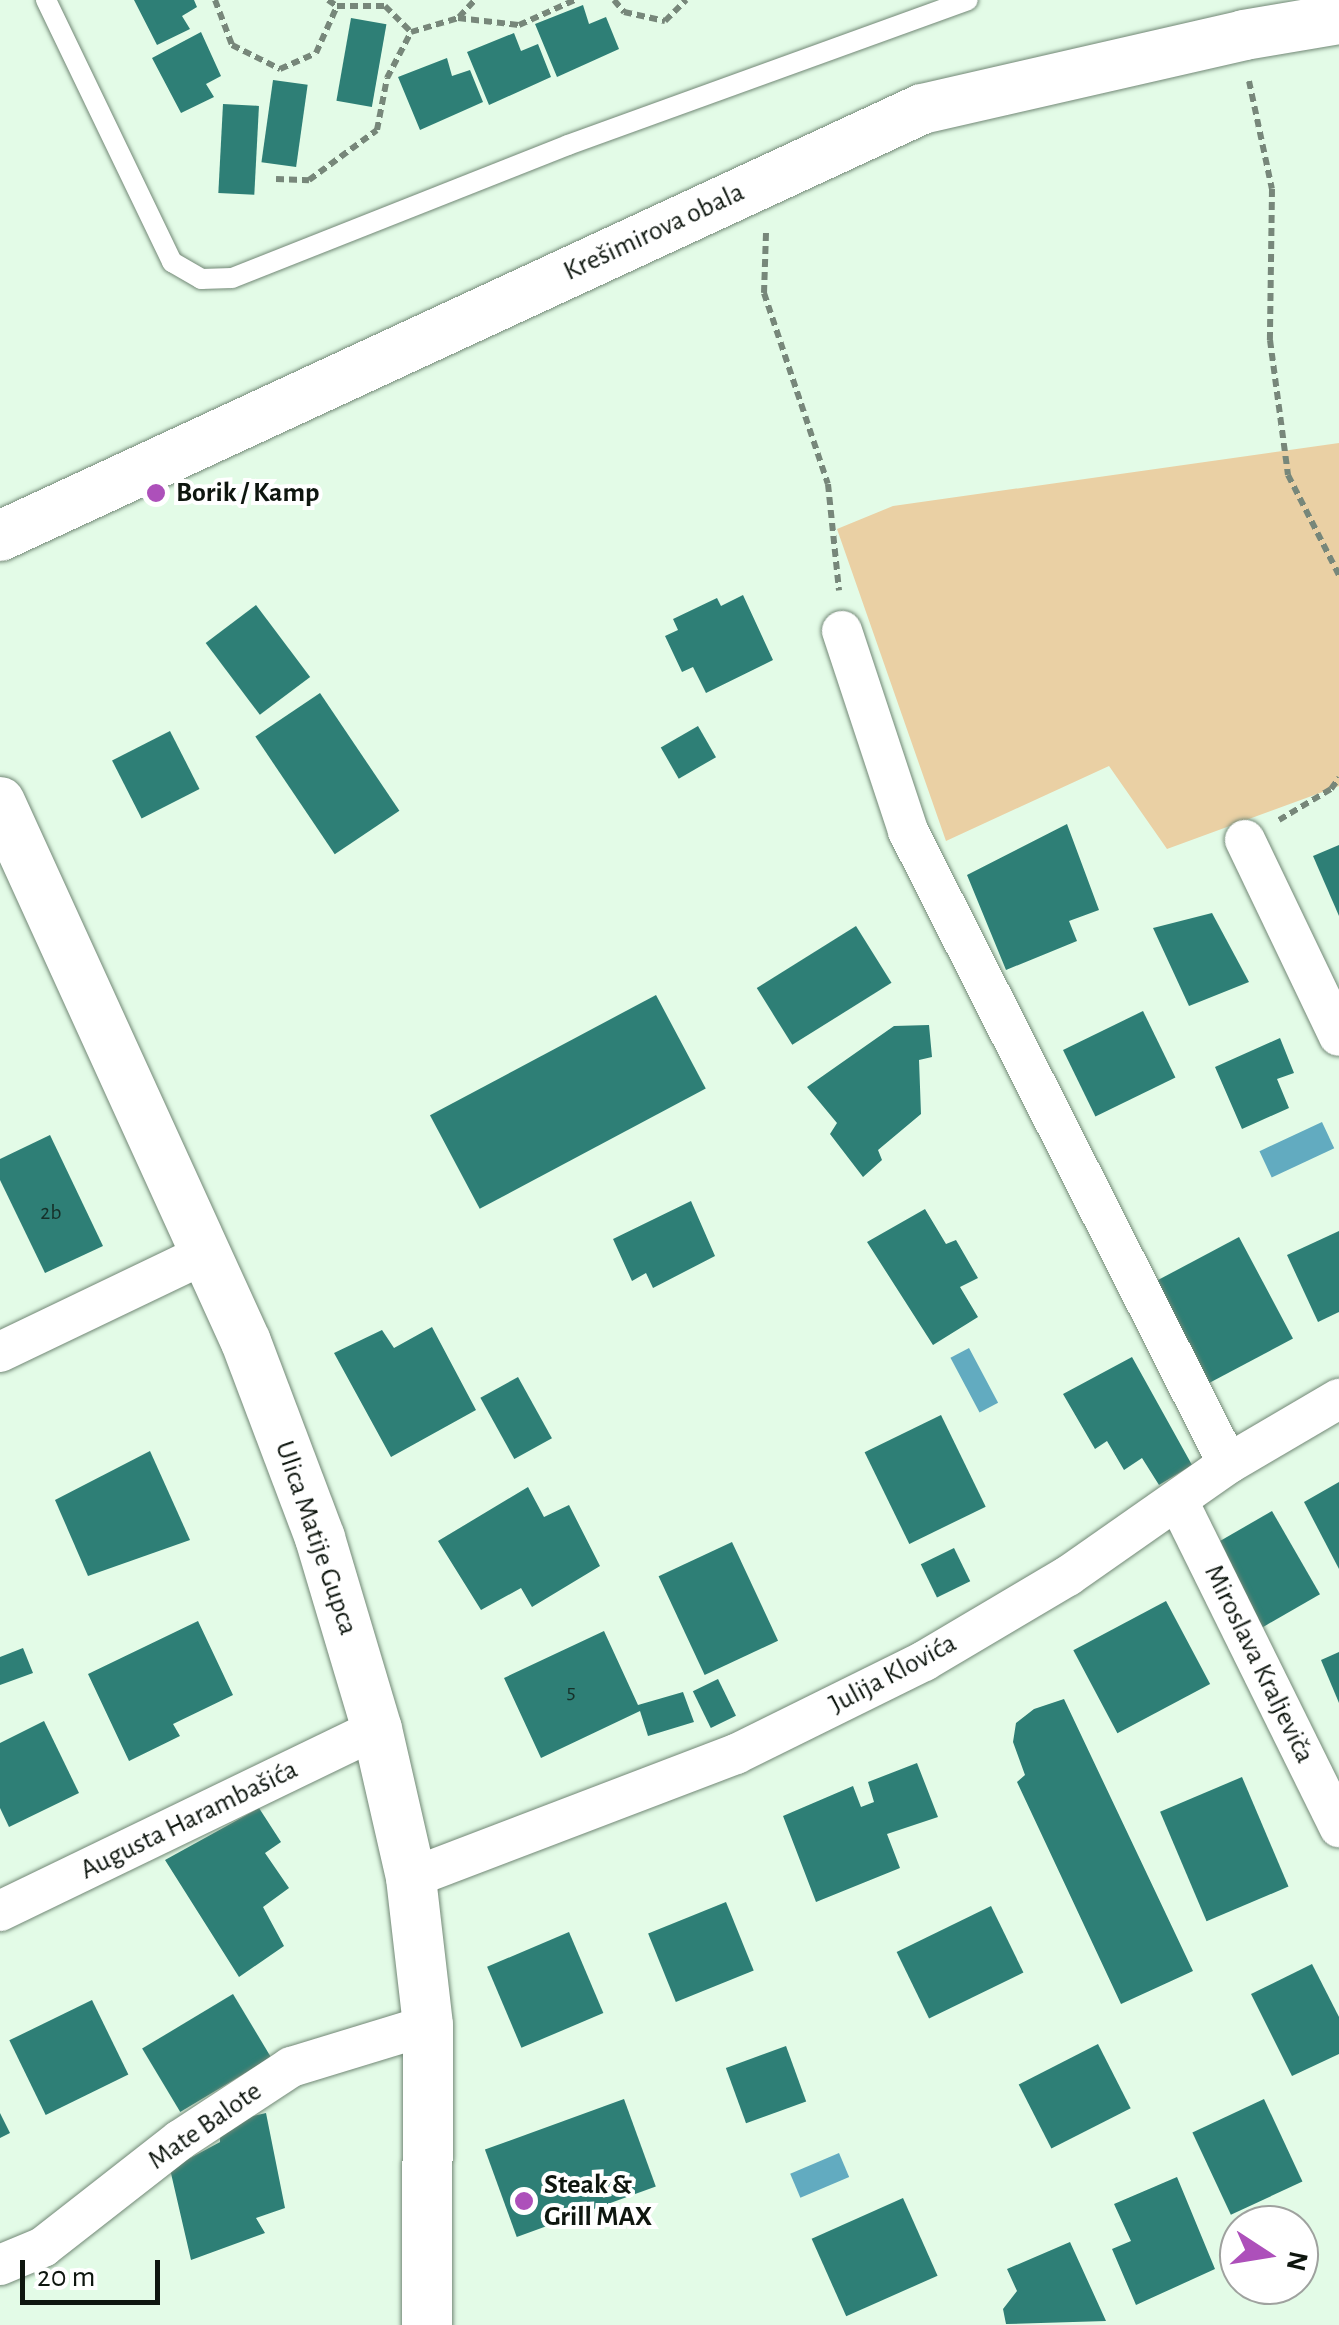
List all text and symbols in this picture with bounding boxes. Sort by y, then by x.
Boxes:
street label: Krešimirova obala [558,175,750,289]
place label: Borik / Kamp [176,476,319,510]
marker: Borik / Kamp [145,482,167,504]
house number: 2b [40,1200,62,1226]
street label: Ulica Matije Gupca [267,1437,365,1639]
street label: Miroslava Kraljeviča [1196,1559,1322,1769]
street label: Julija Klovića [824,1627,962,1721]
house number: 5 [566,1679,576,1705]
street label: Augusta Harambašića [75,1753,303,1887]
street label: Mate Balote [142,2075,268,2177]
place label: Steak & Grill MAX [544,2168,652,2234]
marker: Steak & Grill MAX [513,2190,535,2212]
north arrow [1219,2205,1319,2305]
scale bar [25,2240,165,2302]
text: N [1281,2248,1312,2273]
text: 20 m [37,2262,95,2292]

